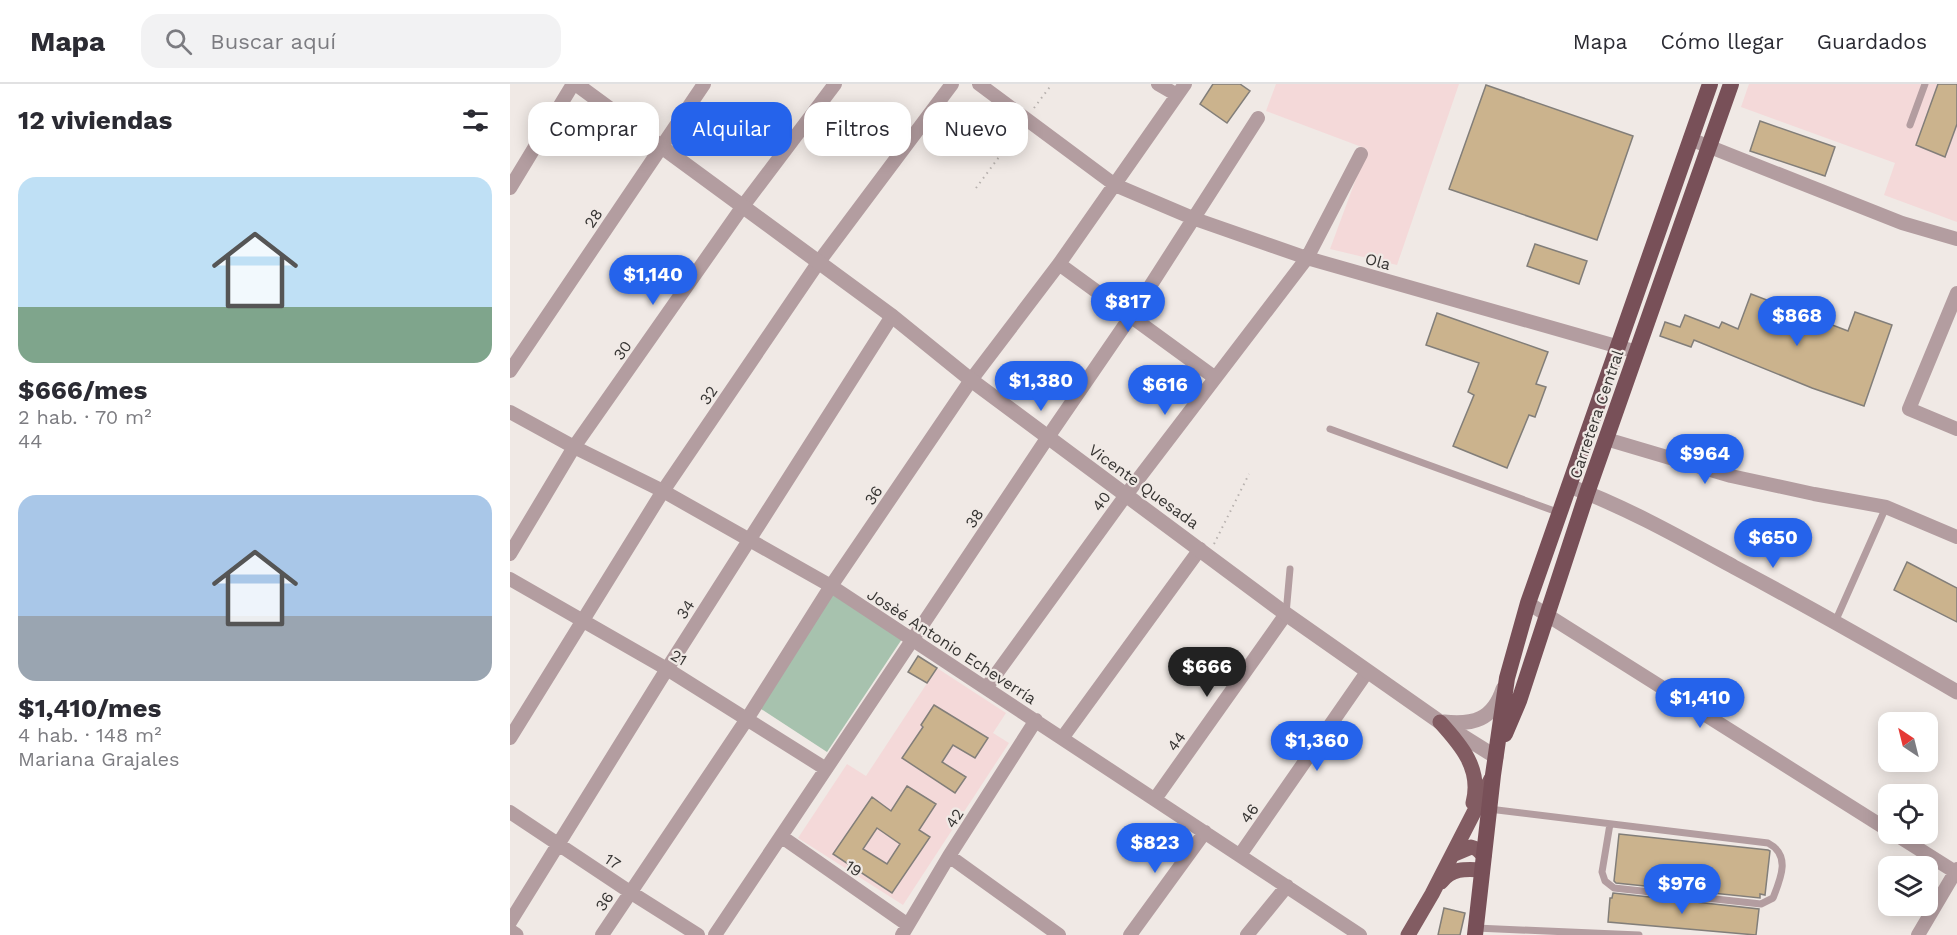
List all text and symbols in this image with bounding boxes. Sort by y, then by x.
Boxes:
search box [141,14,561,68]
text: Mapa [30,25,105,58]
icon: search [162,25,195,58]
text: Buscar aquí [210,29,336,54]
text: Mapa [1573,29,1627,54]
text: Cómo llegar [1660,29,1784,54]
text: Guardados [1817,29,1927,54]
chip: Comprar [528,102,659,156]
chip: Alquilar [671,102,792,156]
chip: Filtros [804,102,911,156]
chip: Nuevo [923,102,1028,156]
icon: filters [459,104,492,137]
text: 12 viviendas [18,105,172,135]
street label: 28 [580,205,607,232]
icon: home [201,216,309,324]
street label: Ola [1363,249,1393,274]
pin: $1,140 [604,255,702,306]
text: $1,140 [623,262,683,286]
pin: $817 [1092,282,1164,333]
text: $817 [1105,289,1151,313]
pin: $868 [1761,296,1833,347]
text: $868 [1772,303,1822,327]
street label: 30 [609,337,636,364]
street label: Carretera Central [1565,347,1627,481]
pin: $1,380 [992,361,1090,412]
pin: $616 [1129,365,1201,416]
text: $1,380 [1009,368,1073,392]
text: $616 [1142,372,1188,396]
text: $666/mes [18,375,147,405]
street label: 32 [695,382,722,408]
text: 2 hab. · 70 m² [18,405,151,429]
text: 44 [18,429,42,453]
pin: $964 [1669,434,1741,485]
street label: Vicente Quesada [1085,440,1203,533]
text: $964 [1680,441,1730,465]
street label: 36 [860,482,887,508]
street label: 40 [1088,488,1115,515]
street label: 38 [961,505,988,532]
pin: $650 [1737,518,1809,569]
text: $650 [1748,525,1798,549]
icon: home [201,534,309,642]
street label: Josèé Antonio Echeverría [864,585,1040,708]
street label: 34 [672,596,699,622]
street label: 21 [667,645,690,670]
pin: $666 [1171,647,1243,698]
text: $666 [1182,654,1232,678]
pin: $1,410 [1651,678,1749,729]
text: $1,410 [1669,685,1731,709]
text: $1,410/mes [18,693,161,723]
north arrow [1878,712,1938,772]
map controls [1878,712,1938,916]
pin: $1,360 [1268,721,1366,772]
text: 4 hab. · 148 m² [18,723,161,747]
street label: 44 [1163,728,1190,755]
text: $1,360 [1285,728,1349,752]
text: Mariana Grajales [18,747,180,771]
button: locate [1878,784,1938,844]
street label: 46 [1236,800,1263,827]
street label: 42 [941,805,968,831]
pin: $823 [1119,823,1191,874]
text: $823 [1130,830,1180,854]
street label: 17 [601,849,624,874]
street label: 19 [842,856,866,881]
button: layers [1878,856,1938,916]
pin: $976 [1646,864,1718,915]
text: $976 [1658,871,1706,895]
street label: 36 [591,888,618,914]

